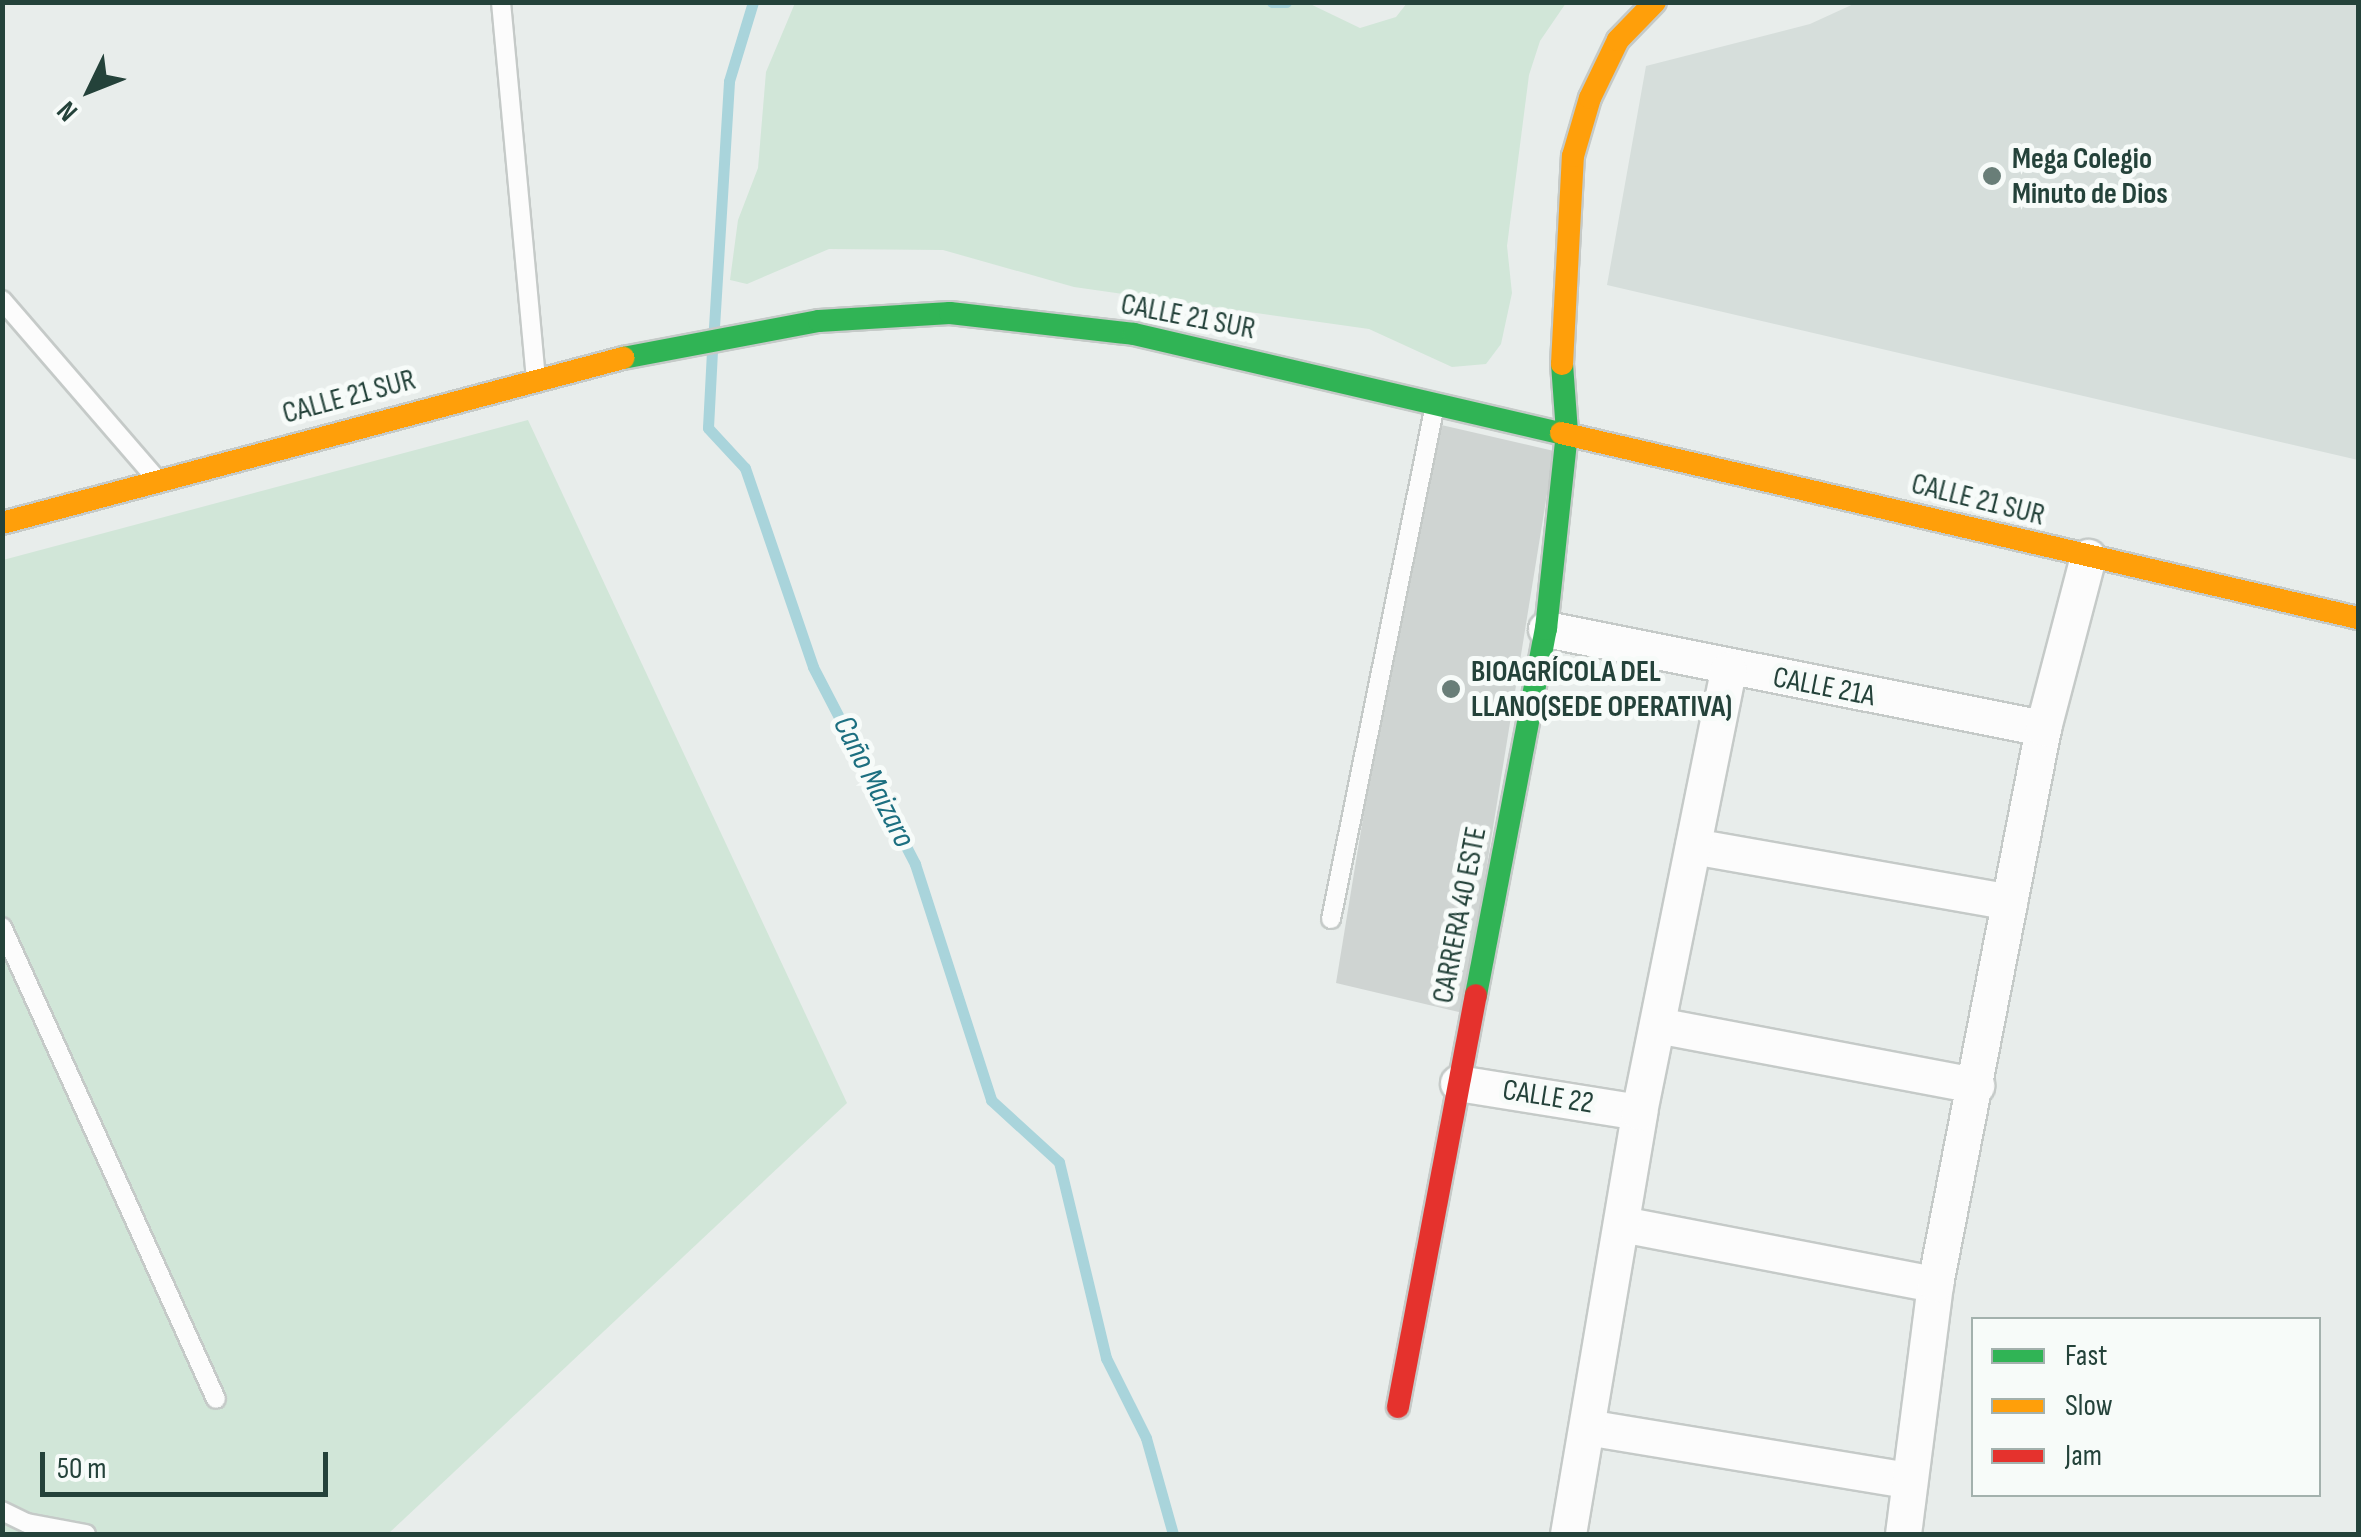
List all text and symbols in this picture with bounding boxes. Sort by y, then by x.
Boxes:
north arrow [40,40,140,140]
text: N [51,94,85,128]
place label: Mega Colegio Minuto de Dios [2012,141,2168,212]
marker: Mega Colegio Minuto de Dios [1981,165,2003,187]
street label: CALLE 21 SUR [1118,286,1258,348]
street label: CALLE 21 SUR [279,362,419,432]
street label: CALLE 21 SUR [1908,466,2048,534]
place label: BIOAGRÍCOLA DEL LLANO(SEDE OPERATIVA) [1471,654,1732,724]
street label: CALLE 21A [1770,660,1878,714]
marker: BIOAGRÍCOLA DEL LLANO(SEDE OPERATIVA) [1440,678,1462,700]
water label: Caño Maizaro [824,710,922,854]
street label: CARRERA 40 ESTE [1425,824,1495,1006]
street label: CALLE 22 [1500,1072,1596,1122]
legend [1971,1317,2321,1497]
text: Fast [2065,1338,2107,1374]
text: Slow [2065,1388,2113,1424]
scale bar [45,1432,332,1494]
text: Jam [2065,1438,2102,1474]
text: 50 m [57,1451,106,1487]

